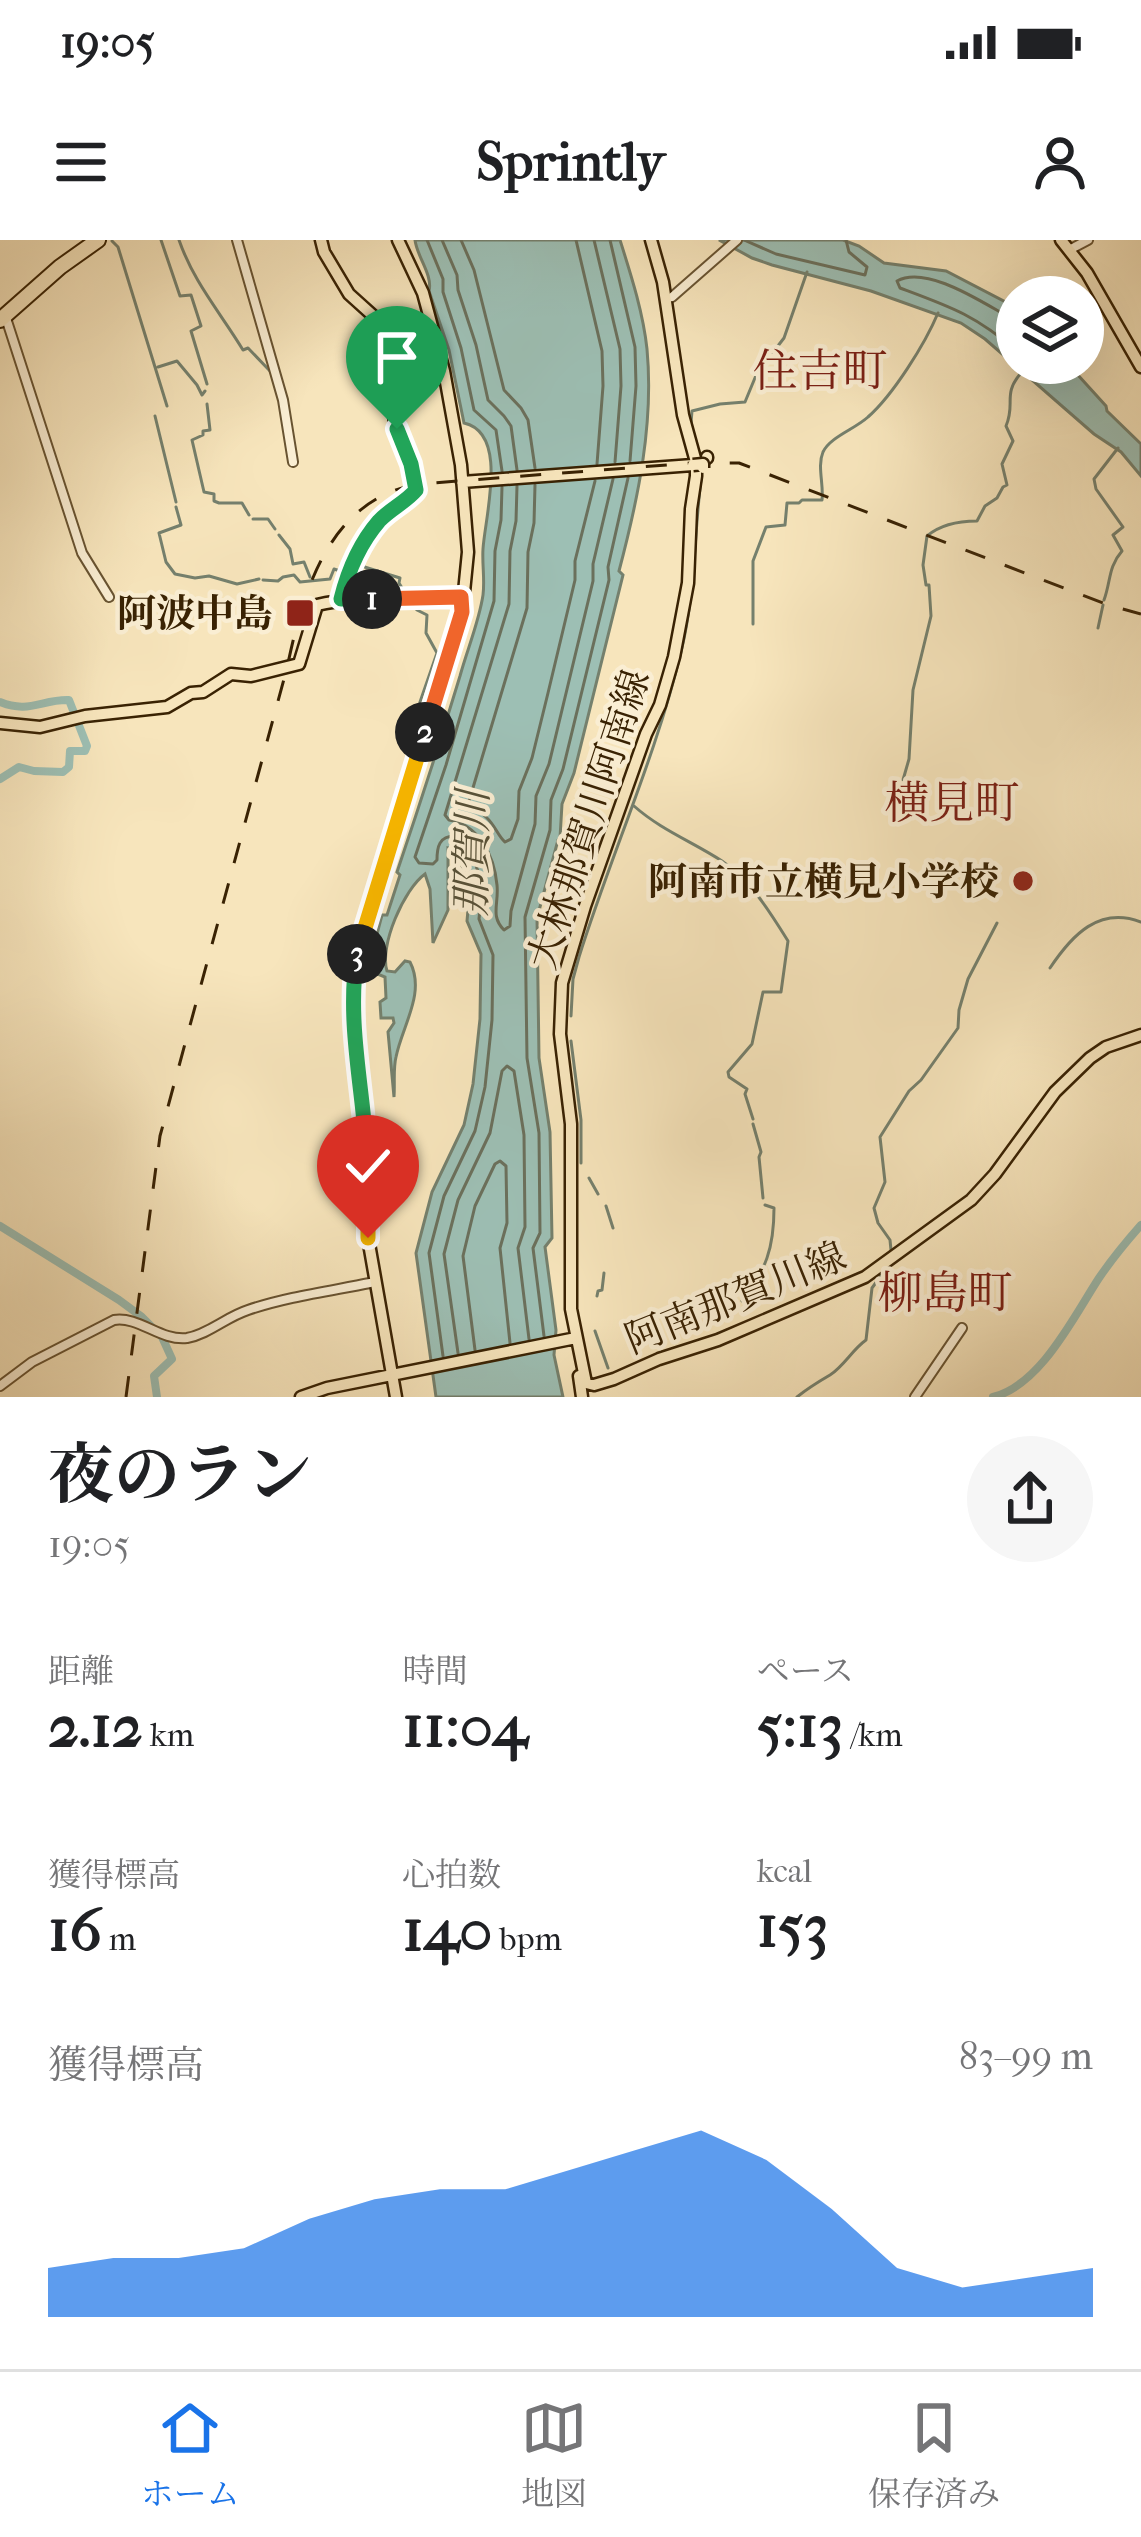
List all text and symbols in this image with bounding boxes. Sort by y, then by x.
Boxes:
text: 19:05 [60,16,155,69]
icon: menu [48,129,114,195]
icon: person [1027,129,1093,195]
text: Sprintly [476,131,665,194]
map controls [996,276,1104,384]
button: layers [996,276,1104,384]
pin [346,306,448,429]
icon: arrive [364,324,430,390]
district label: 住吉町 [752,345,888,398]
pin: 1 [342,569,402,629]
text: 1 [366,579,378,618]
place label: 阿波中島 [117,591,273,637]
marker: 阿波中島 [284,597,316,629]
street label: 大林那賀川阿南線 [519,664,659,975]
pin: 2 [395,702,455,762]
text: 2 [417,712,433,751]
district label: 横見町 [884,777,1020,830]
water label: 那賀川 [447,786,498,916]
place label: 阿南市立横見小学校 [648,859,999,905]
marker: 阿南市立横見小学校 [1010,868,1036,894]
pin: 3 [327,924,387,984]
text: 3 [350,934,364,973]
pin [317,1115,419,1238]
icon: check [335,1133,401,1199]
street label: 阿南那賀川線 [618,1233,852,1363]
district label: 柳島町 [877,1267,1013,1320]
button: share [967,1436,1093,1562]
text: 夜のラン [48,1437,312,1514]
text: 19:05 [48,1521,130,1567]
text: 距離 [48,1652,114,1691]
text: 時間 [402,1652,468,1691]
text: ペース [757,1652,854,1691]
text: 2.12 [48,1691,143,1762]
text: 11:04 [402,1691,528,1762]
text: 5:13 [757,1691,843,1762]
text: km [143,1716,194,1755]
text: /km [843,1716,903,1755]
text: kcal [757,1852,812,1891]
text: 獲得標高 [48,1856,180,1895]
text: 心拍数 [402,1856,501,1895]
text: 153 [757,1891,828,1962]
text: 16 [48,1895,102,1966]
text: 140 [402,1895,492,1966]
text: m [102,1920,136,1959]
text: bpm [492,1920,562,1959]
text: 83–99 m [959,2033,1093,2079]
text: 獲得標高 [48,2042,204,2088]
tab: ホーム [141,2395,240,2514]
tab: 地図 [521,2395,587,2514]
tab: 保存済み [868,2395,1000,2514]

